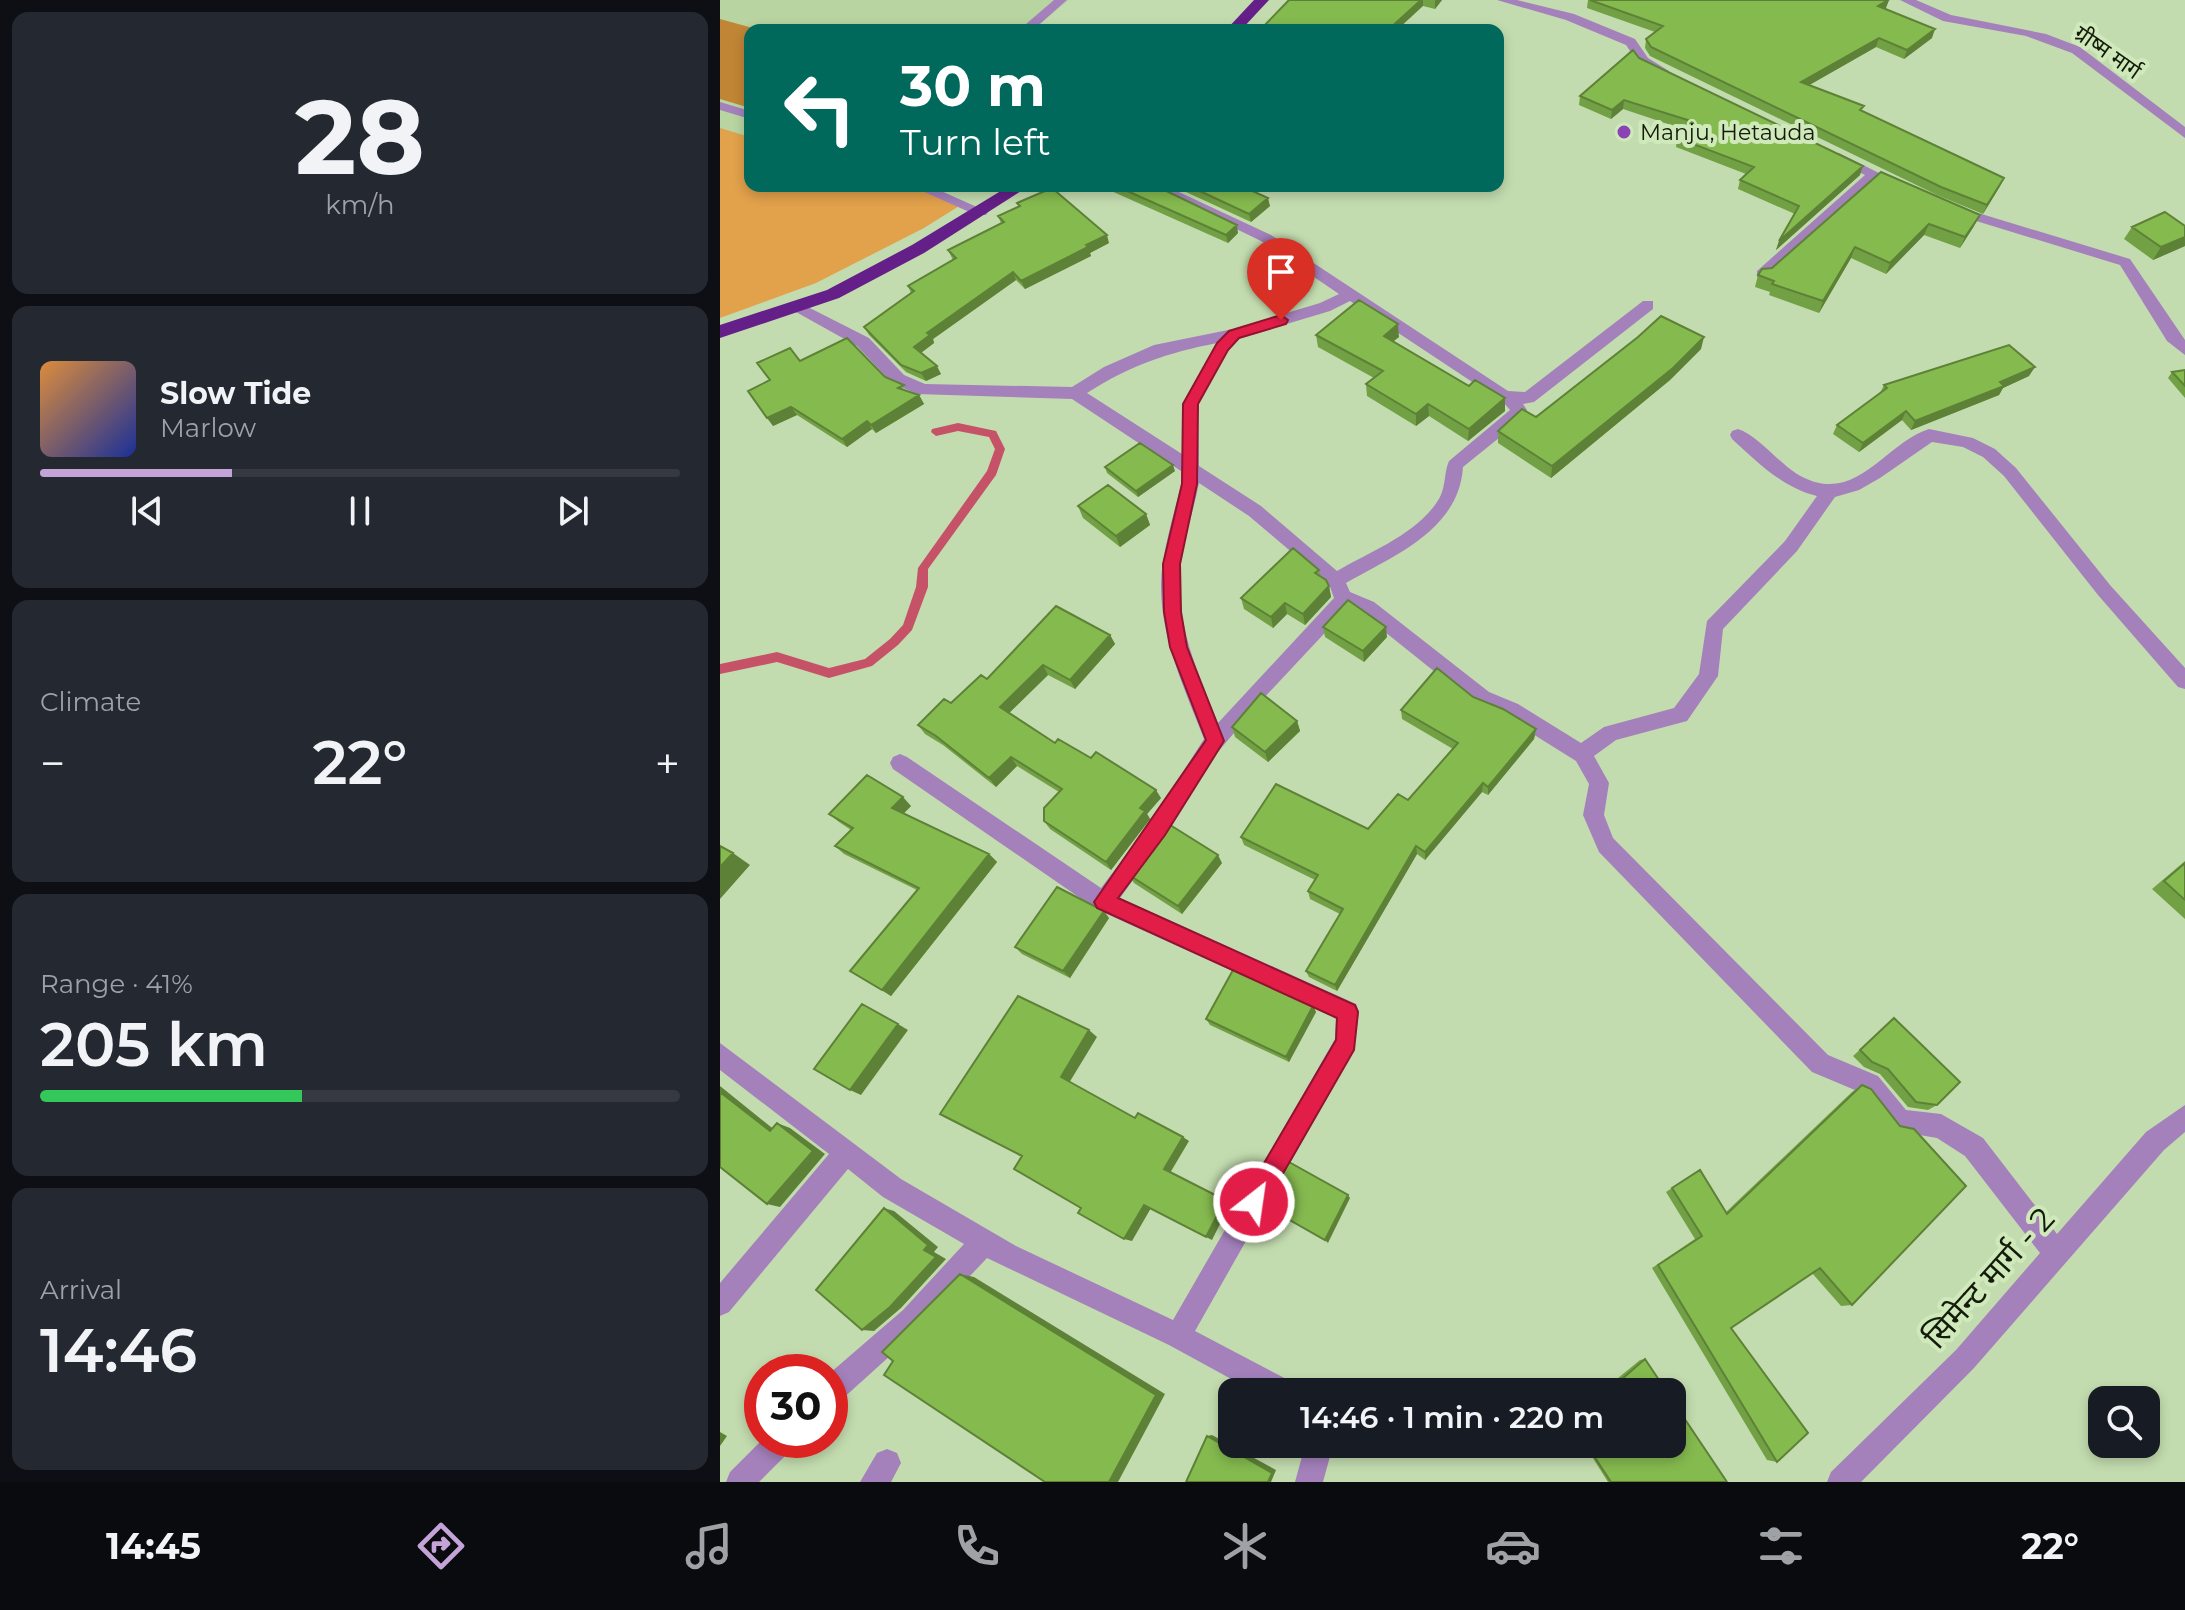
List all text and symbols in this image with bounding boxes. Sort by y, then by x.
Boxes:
street label: ग्रीष्म मार्ग [2069,20,2147,86]
text: 30 m [900,52,1046,120]
icon: left [768,56,872,160]
text: 28 [295,73,425,200]
place label: Manju, Hetauda [1640,119,1815,146]
text: Turn left [900,120,1051,164]
marker: Manju, Hetauda [1615,123,1633,141]
text: km/h [325,189,395,221]
pin [1247,238,1315,320]
icon: arrive [1259,250,1303,294]
text: Slow Tide [160,375,311,412]
text: Marlow [160,412,256,444]
icon: previous [125,489,169,533]
icon: pause [338,489,382,533]
icon: next [551,489,595,533]
text: Climate [40,686,141,718]
text: 22° [313,726,407,799]
text: − [40,736,65,790]
text: + [655,736,680,790]
text: Range · 41% [40,968,193,1000]
text: 205 km [40,1008,268,1081]
position arrow [1212,1160,1296,1244]
street label: सिमेन्ट मार्ग - 2 [1915,1199,2062,1356]
text: Arrival [40,1274,122,1306]
text: 14:46 [40,1314,197,1387]
speed limit sign: 30 [744,1354,848,1458]
map controls [2088,1386,2160,1458]
button: search [2088,1386,2160,1458]
text: 14:46 · 1 min · 220 m [1300,1399,1604,1436]
icon: directions [413,1518,469,1574]
icon: music [681,1518,737,1574]
icon: phone [949,1518,1005,1574]
icon: climate [1217,1518,1273,1574]
icon: car [1485,1518,1541,1574]
icon: filters [1753,1518,1809,1574]
text: 14:45 [106,1524,201,1568]
text: 22° [2021,1524,2079,1568]

